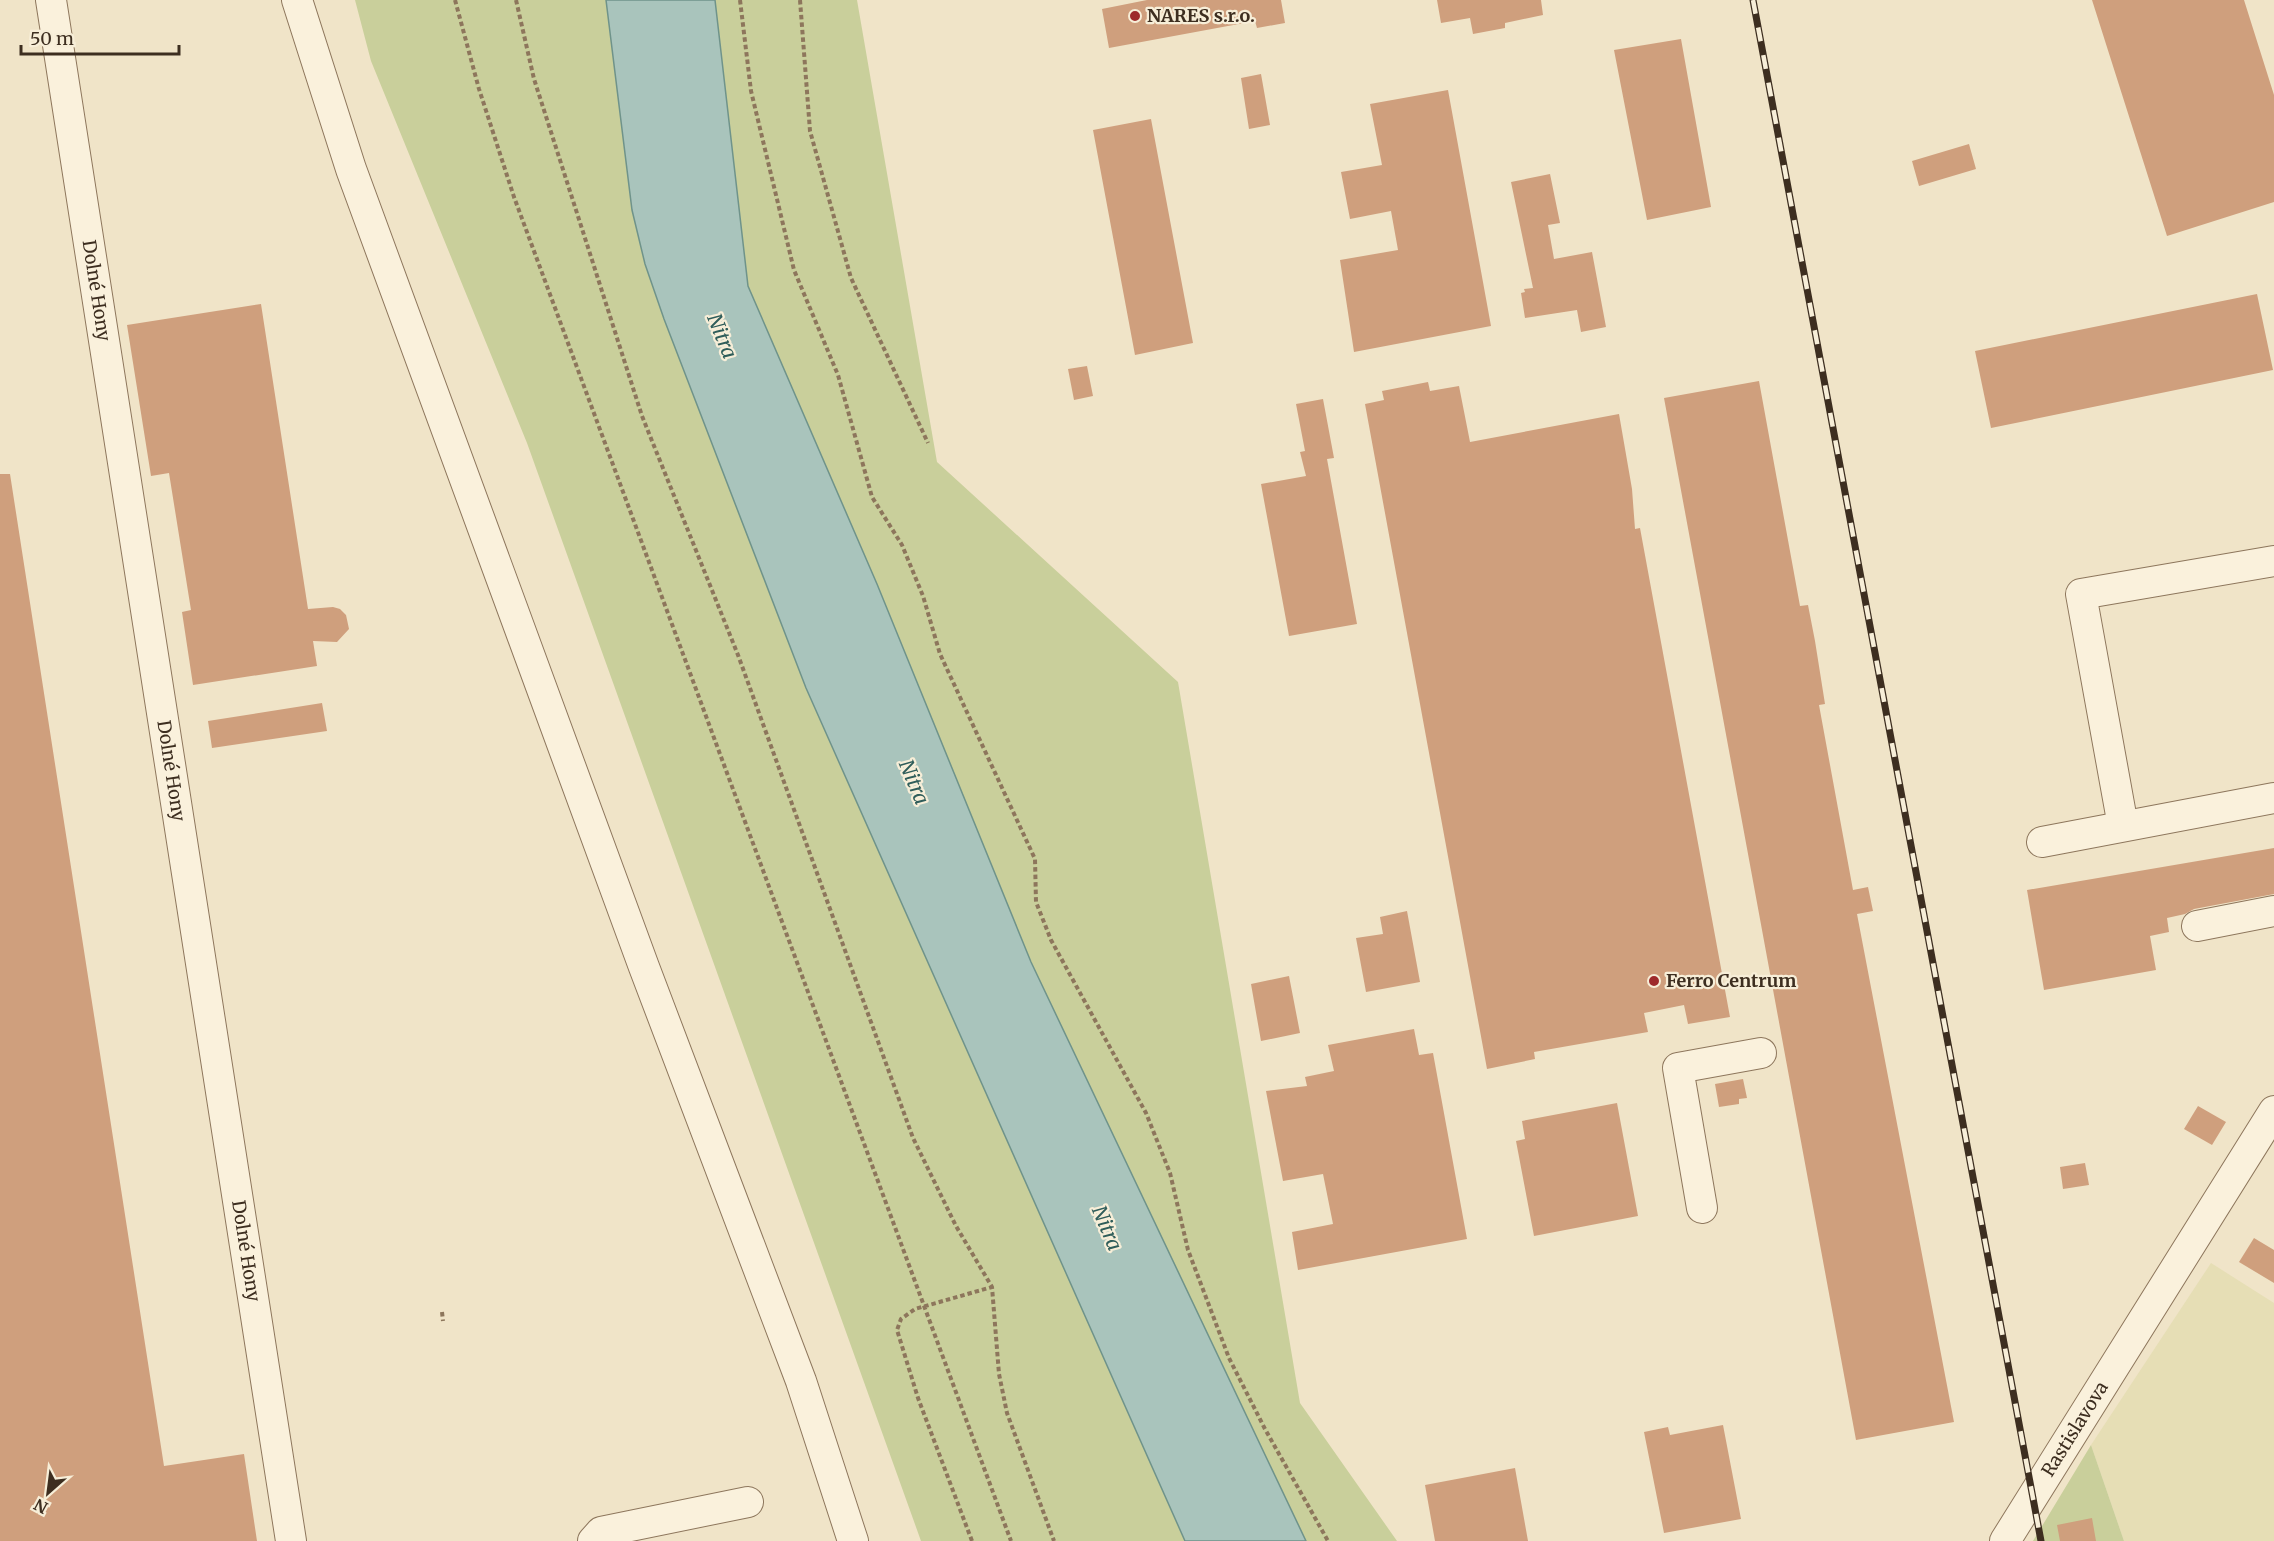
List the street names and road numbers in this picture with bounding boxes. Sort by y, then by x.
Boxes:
street label: Dolné Hony [78,238,116,343]
street label: Dolné Hony [152,718,191,823]
street label: Dolné Hony [227,1199,266,1304]
street label: Rastislavova [2036,1377,2113,1481]

